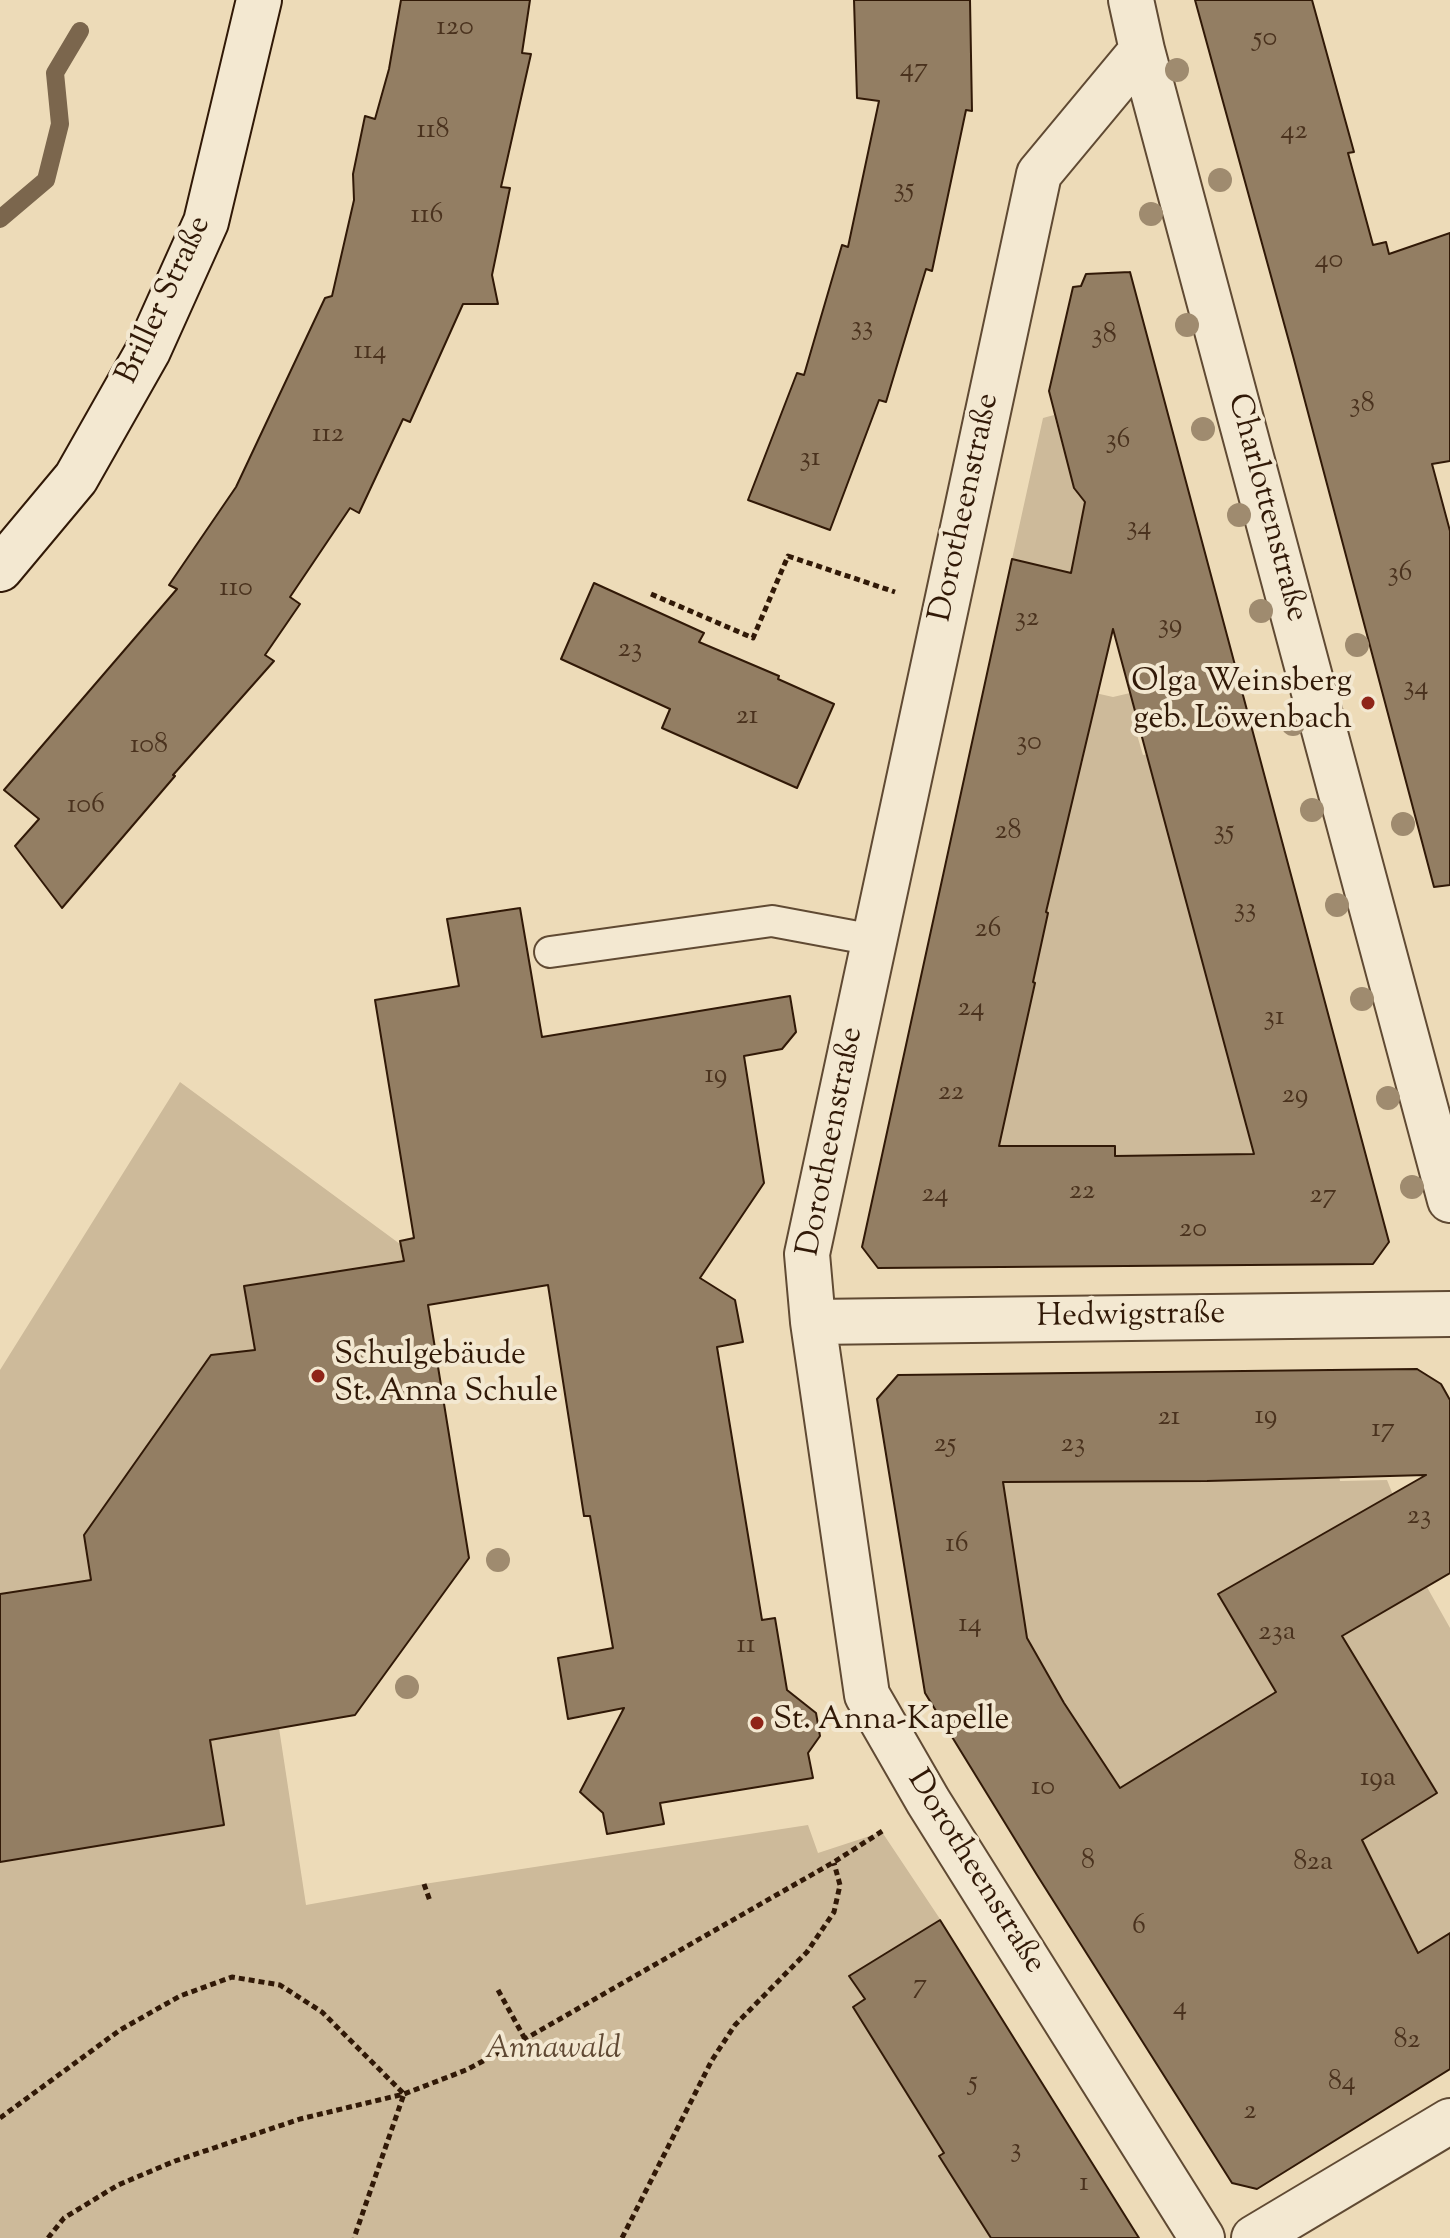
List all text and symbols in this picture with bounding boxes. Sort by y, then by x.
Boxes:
house number: 120 [436,12,474,46]
house number: 50 [1253,23,1277,57]
house number: 47 [900,54,928,88]
house number: 118 [416,115,450,149]
house number: 42 [1280,116,1308,150]
house number: 35 [894,174,914,208]
house number: 116 [411,200,443,234]
street label: Briller Straße [110,211,222,391]
house number: 40 [1315,245,1343,279]
house number: 33 [851,312,873,346]
house number: 38 [1091,320,1117,354]
house number: 114 [353,336,387,370]
house number: 38 [1349,389,1375,423]
street label: Dorotheenstraße [924,390,1010,626]
street label: Charlottenstraße [1216,390,1314,626]
house number: 112 [312,419,344,453]
house number: 36 [1106,425,1130,459]
house number: 31 [800,443,820,477]
house number: 34 [1126,512,1152,546]
house number: 36 [1388,558,1412,592]
house number: 110 [219,573,253,607]
house number: 32 [1015,603,1039,637]
house number: 39 [1158,610,1182,644]
house number: 23 [618,634,642,668]
place label: Olga Weinsberg geb. Löwenbach [1131,666,1352,741]
house number: 34 [1403,672,1429,706]
marker: Olga Weinsberg geb. Löwenbach [1359,694,1377,712]
house number: 21 [736,701,758,735]
house number: 30 [1016,727,1042,761]
house number: 108 [130,730,168,764]
house number: 106 [67,790,105,824]
house number: 28 [994,816,1022,850]
house number: 35 [1214,816,1234,850]
house number: 33 [1234,894,1256,928]
house number: 26 [974,914,1002,948]
house number: 24 [957,993,985,1027]
house number: 31 [1264,1002,1284,1036]
street label: Dorotheenstraße [792,1024,874,1260]
house number: 19 [705,1060,727,1094]
house number: 22 [938,1077,964,1111]
house number: 29 [1282,1080,1308,1114]
house number: 22 [1069,1176,1095,1210]
house number: 24 [921,1179,949,1213]
house number: 27 [1309,1180,1337,1214]
house number: 20 [1179,1214,1207,1248]
street label: Hedwigstraße [1036,1297,1226,1339]
place label: Schulgebäude St. Anna Schule [334,1339,558,1414]
marker: Schulgebäude St. Anna Schule [309,1367,327,1385]
house number: 19 [1255,1401,1277,1435]
house number: 21 [1158,1402,1180,1436]
house number: 17 [1371,1414,1395,1448]
house number: 25 [934,1429,956,1463]
house number: 23 [1061,1429,1085,1463]
house number: 23 [1407,1501,1431,1535]
house number: 16 [945,1529,969,1563]
house number: 14 [958,1609,982,1643]
house number: 23a [1258,1617,1296,1651]
house number: 11 [736,1630,756,1664]
place label: St. Anna-Kapelle [773,1704,1009,1742]
marker: St. Anna-Kapelle [748,1714,766,1732]
house number: 19a [1360,1763,1396,1797]
street label: Dorotheenstraße [896,1764,1052,1982]
house number: 10 [1031,1772,1055,1806]
house number: 8 [1081,1846,1095,1880]
house number: 82a [1293,1847,1333,1881]
house number: 6 [1132,1911,1146,1945]
house number: 7 [913,1970,927,2004]
house number: 4 [1173,1992,1187,2026]
house number: 82 [1394,2025,1420,2059]
park label: Annawald [485,2033,621,2071]
house number: 5 [968,2067,978,2101]
house number: 84 [1328,2067,1356,2101]
house number: 2 [1243,2096,1257,2130]
house number: 3 [1010,2134,1022,2168]
house number: 1 [1079,2168,1089,2202]

